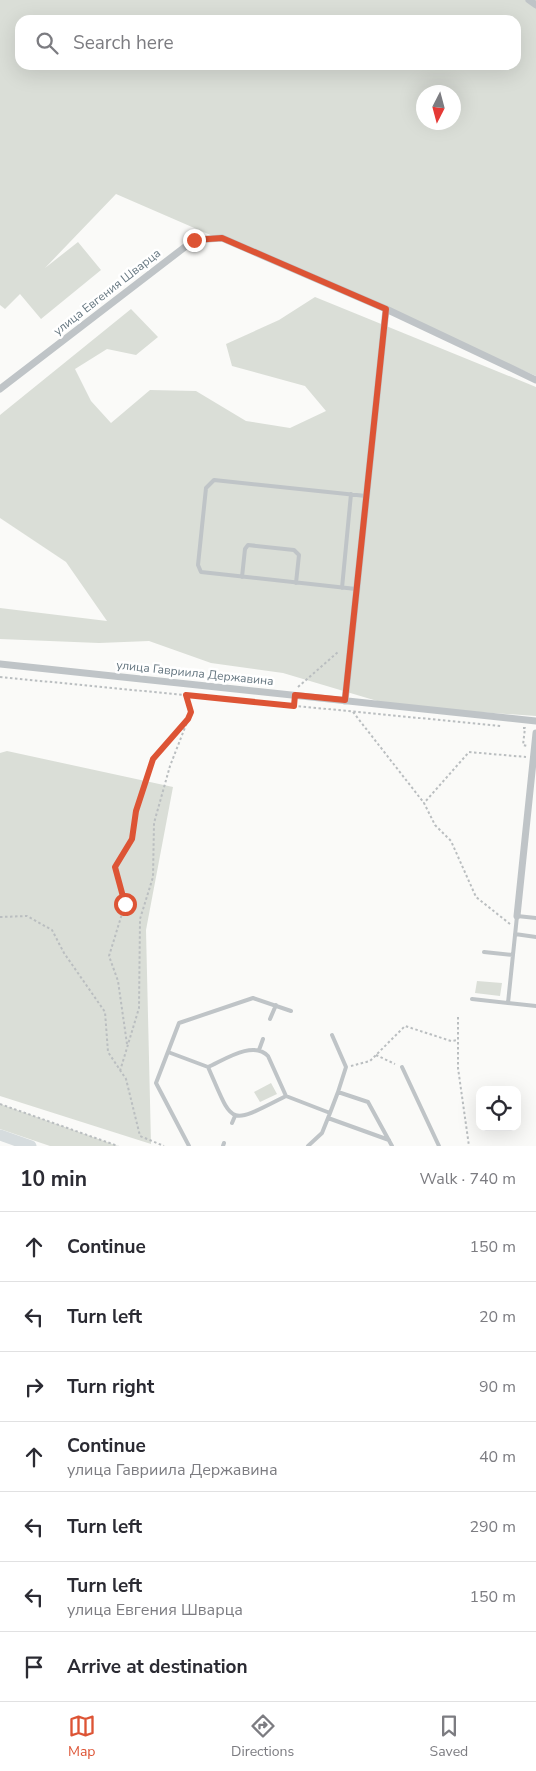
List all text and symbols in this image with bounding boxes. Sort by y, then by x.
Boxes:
search box [15,15,521,70]
icon: search [33,29,61,57]
text: Search here [73,30,174,56]
north arrow [416,85,461,130]
route end [183,229,206,252]
street label: улица Евгения Шварца [50,245,164,339]
street label: улица Гавриила Державина [116,657,274,689]
route start [114,893,137,916]
map controls [476,1086,521,1131]
button: locate [476,1086,521,1131]
text: 10 min [20,1165,87,1193]
text: Walk · 740 m [420,1168,516,1190]
icon: ahead [20,1233,48,1261]
text: Continue [67,1234,146,1260]
text: 150 m [469,1236,516,1258]
icon: left [20,1303,48,1331]
text: Turn left [67,1304,142,1330]
text: 20 m [479,1306,516,1328]
icon: right [20,1373,48,1401]
text: Turn right [67,1374,154,1400]
text: 90 m [479,1376,516,1398]
text: Continue [67,1433,146,1459]
icon: ahead [20,1443,48,1471]
text: 40 m [479,1446,516,1468]
text: улица Гавриила Державина [67,1459,278,1481]
icon: left [20,1513,48,1541]
text: Turn left [67,1514,142,1540]
text: 290 m [469,1516,516,1538]
text: Turn left [67,1573,142,1599]
icon: left [20,1583,48,1611]
text: 150 m [469,1586,516,1608]
text: улица Евгения Шварца [67,1599,243,1621]
icon: arrive [20,1653,48,1681]
text: Arrive at destination [67,1654,248,1680]
tab: Map [68,1712,96,1761]
tab: Directions [231,1712,294,1761]
tab: Saved [430,1712,468,1761]

